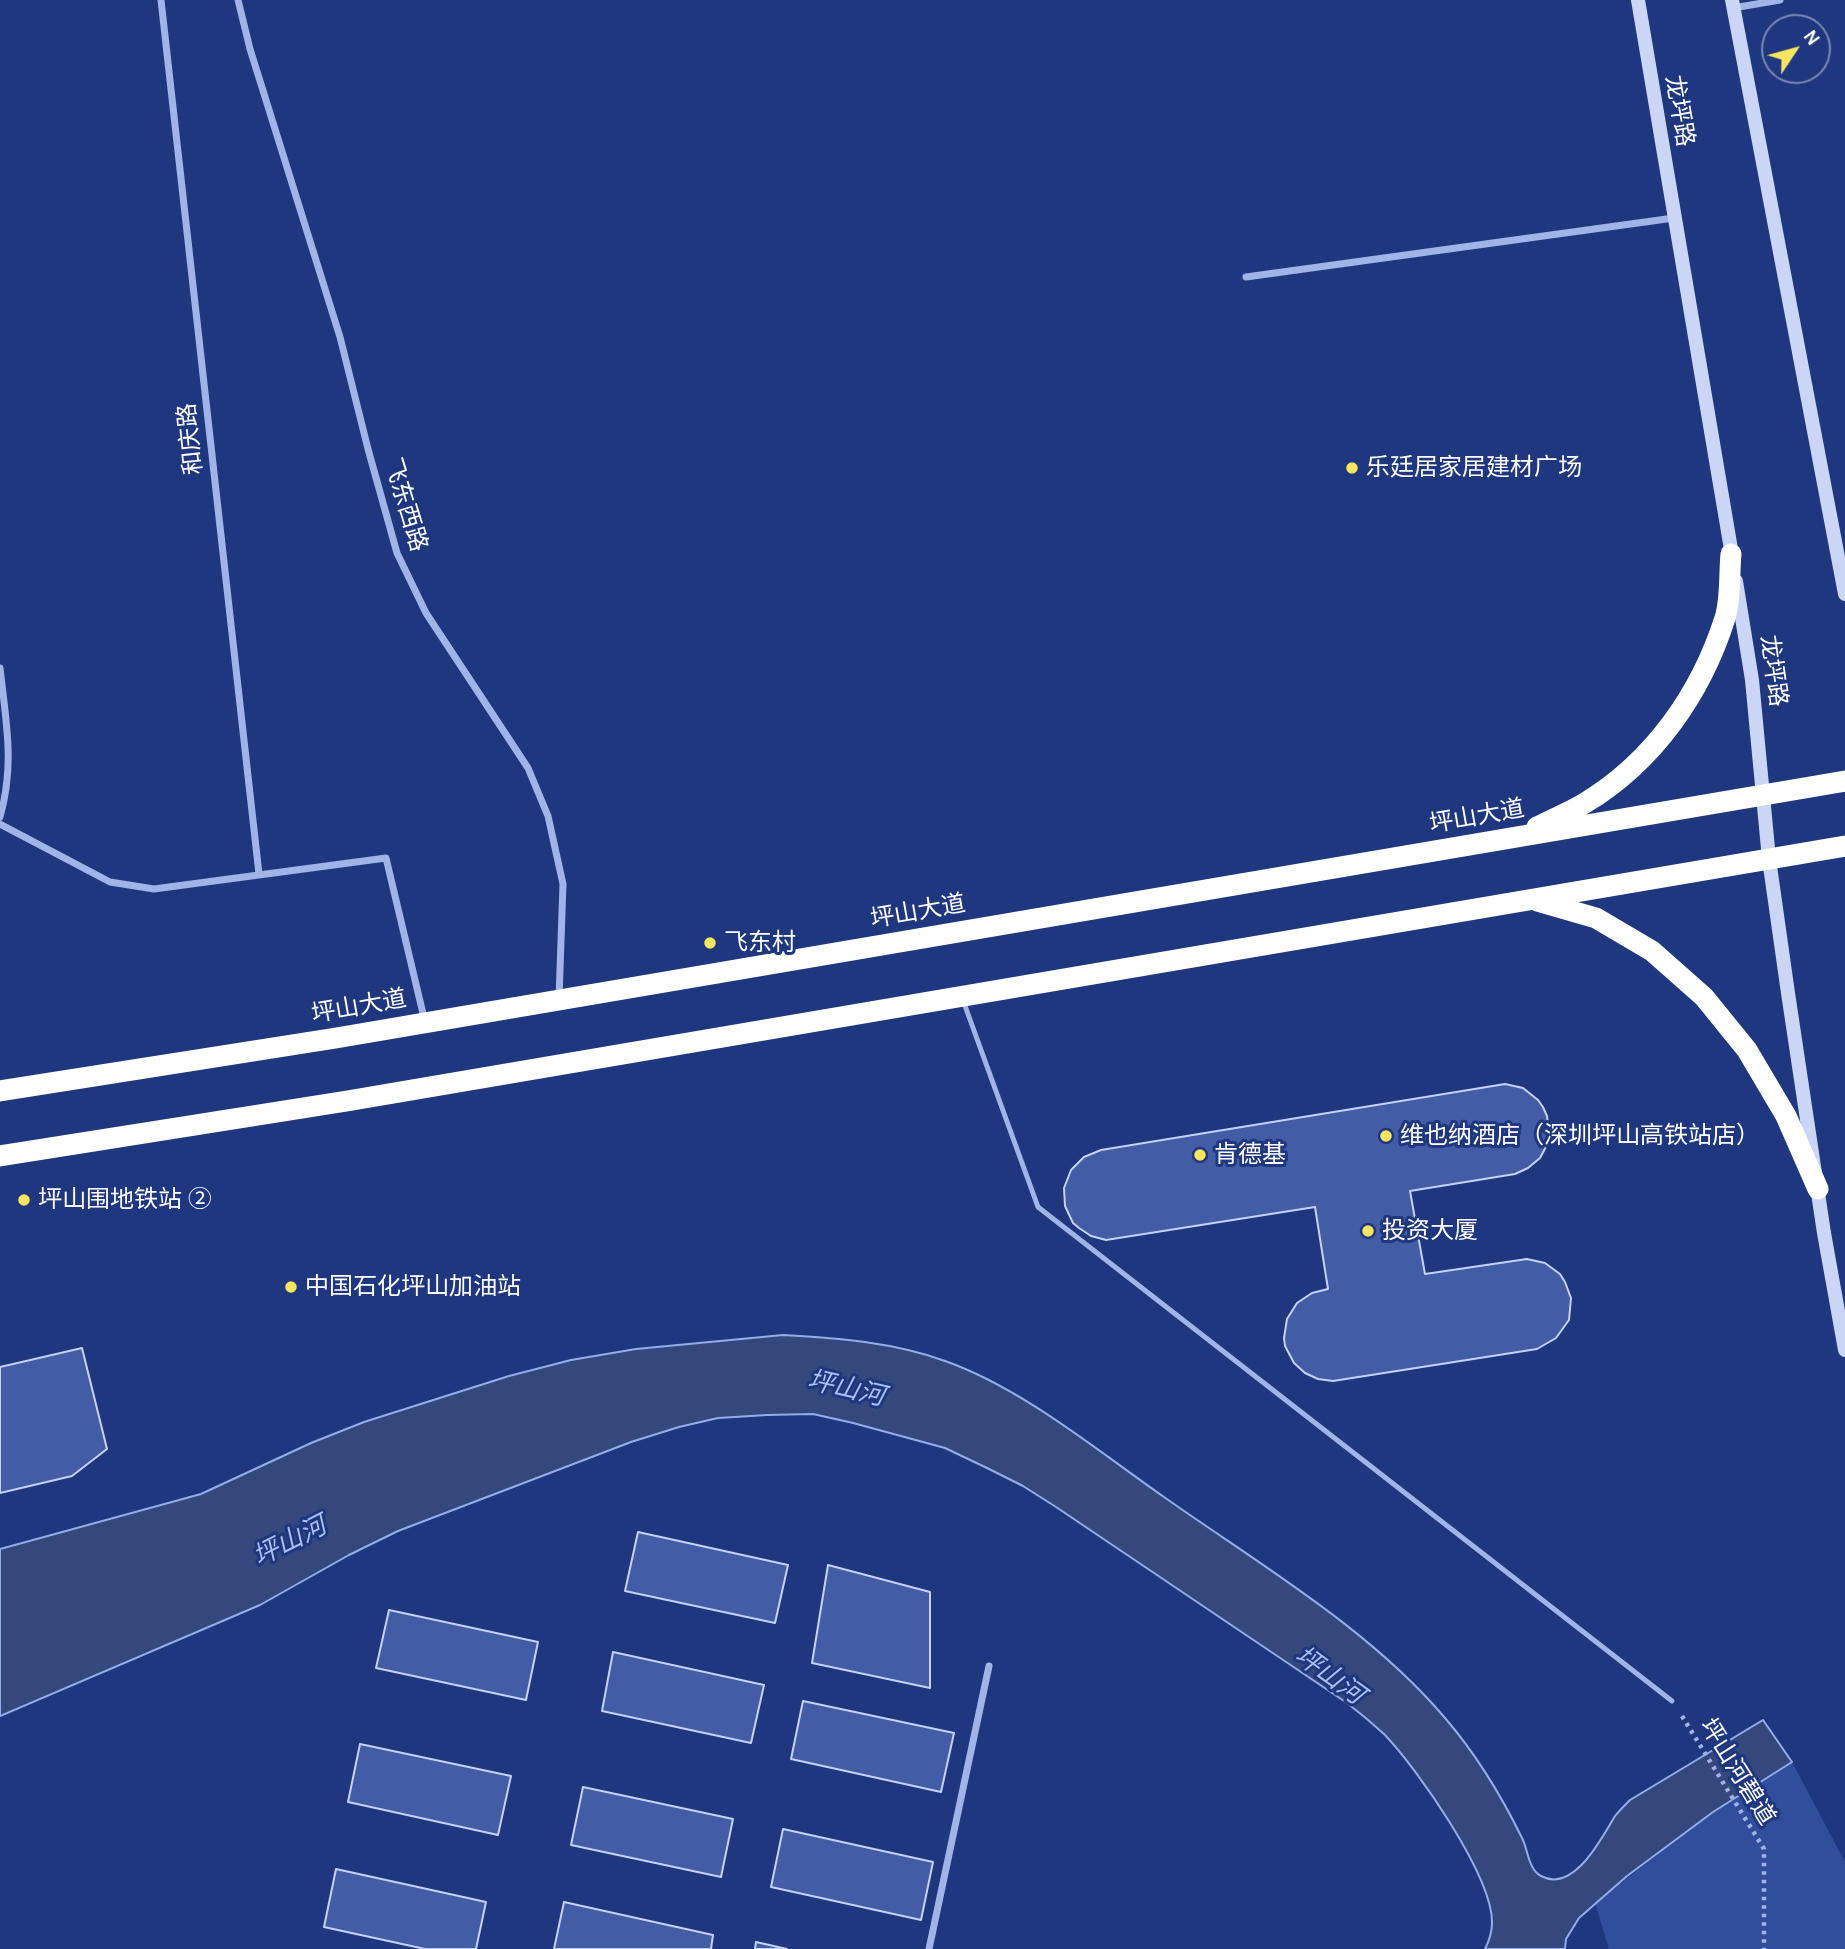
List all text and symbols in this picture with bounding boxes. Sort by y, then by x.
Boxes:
north arrow [1761,14,1831,84]
text: N [1798,26,1824,50]
street label: 龙坪路 [1659,73,1699,149]
street label: 和庆路 [173,402,209,476]
place label: 乐廷居家居建材广场 [1366,454,1582,482]
street label: 飞东西路 [377,455,433,555]
marker: 乐廷居家居建材广场 [1344,460,1360,476]
street label: 龙坪路 [1754,633,1792,709]
street label: 坪山大道 [1427,794,1527,840]
street label: 坪山大道 [868,889,968,935]
place label: 飞东村 [724,929,796,957]
marker: 飞东村 [702,935,718,951]
street label: 坪山大道 [309,984,409,1030]
place label: 维也纳酒店（深圳坪山高铁站店） [1400,1122,1760,1150]
marker: 维也纳酒店（深圳坪山高铁站店） [1378,1128,1394,1144]
place label: 肯德基 [1214,1141,1286,1169]
marker: 肯德基 [1192,1147,1208,1163]
place label: 坪山围地铁站 ② [38,1186,212,1214]
marker: 坪山围地铁站 ② [16,1192,32,1208]
place label: 投资大厦 [1382,1217,1478,1245]
marker: 投资大厦 [1360,1223,1376,1239]
place label: 中国石化坪山加油站 [305,1273,521,1301]
marker: 中国石化坪山加油站 [283,1279,299,1295]
water label: 坪山河 [804,1365,888,1413]
water label: 坪山河 [248,1510,332,1574]
water label: 坪山河 [1288,1640,1370,1712]
street label: 坪山河碧道 [1693,1713,1781,1831]

